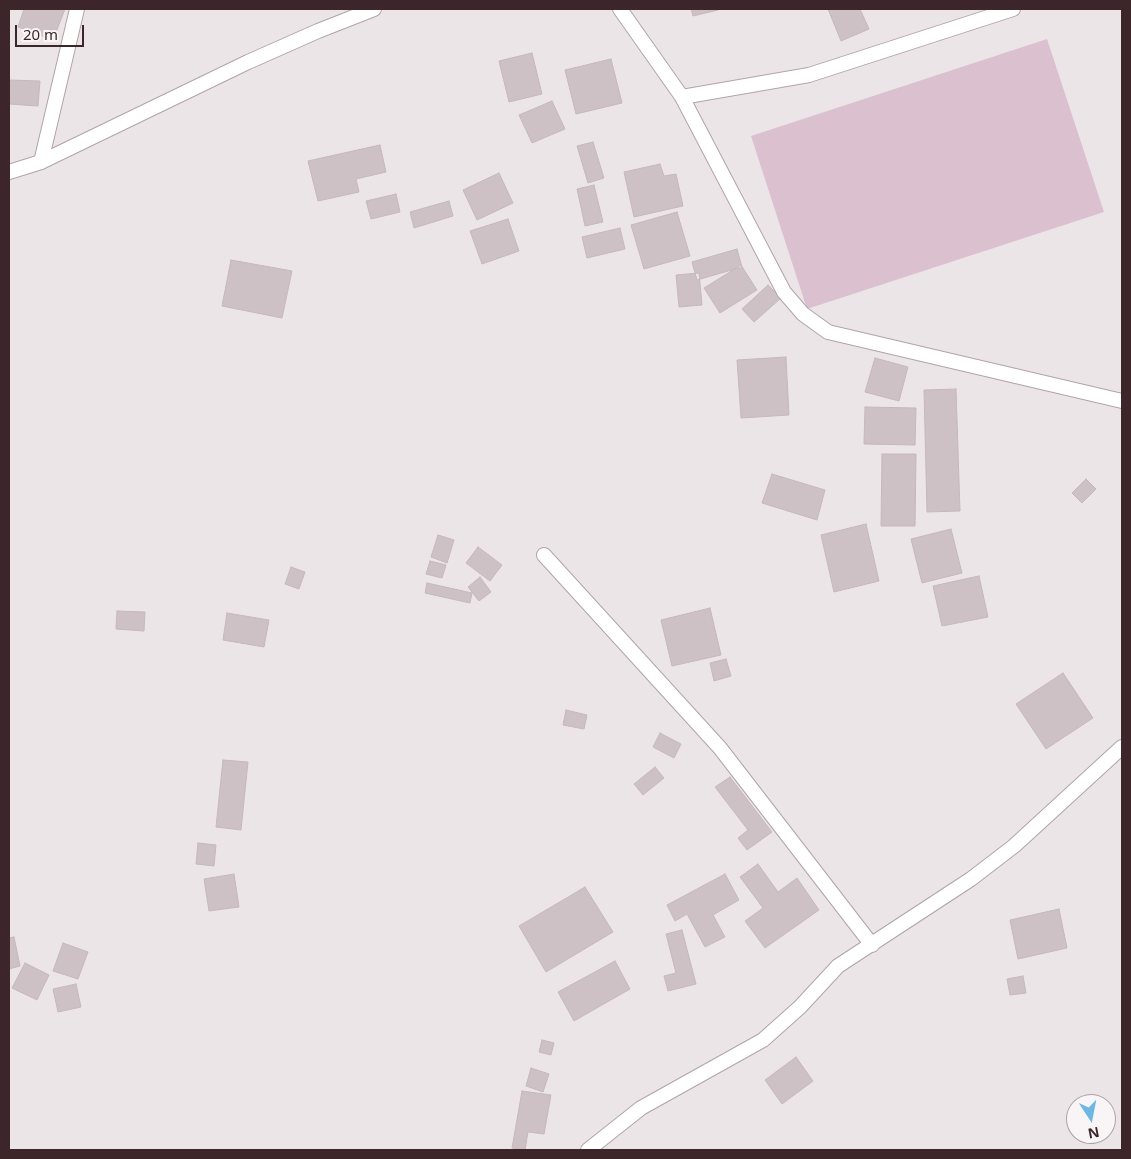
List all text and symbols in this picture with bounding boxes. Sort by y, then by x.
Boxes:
scale bar [18,15,86,47]
text: 20 m [23,24,58,44]
north arrow [1066,1094,1116,1144]
text: N [1086,1123,1101,1144]

